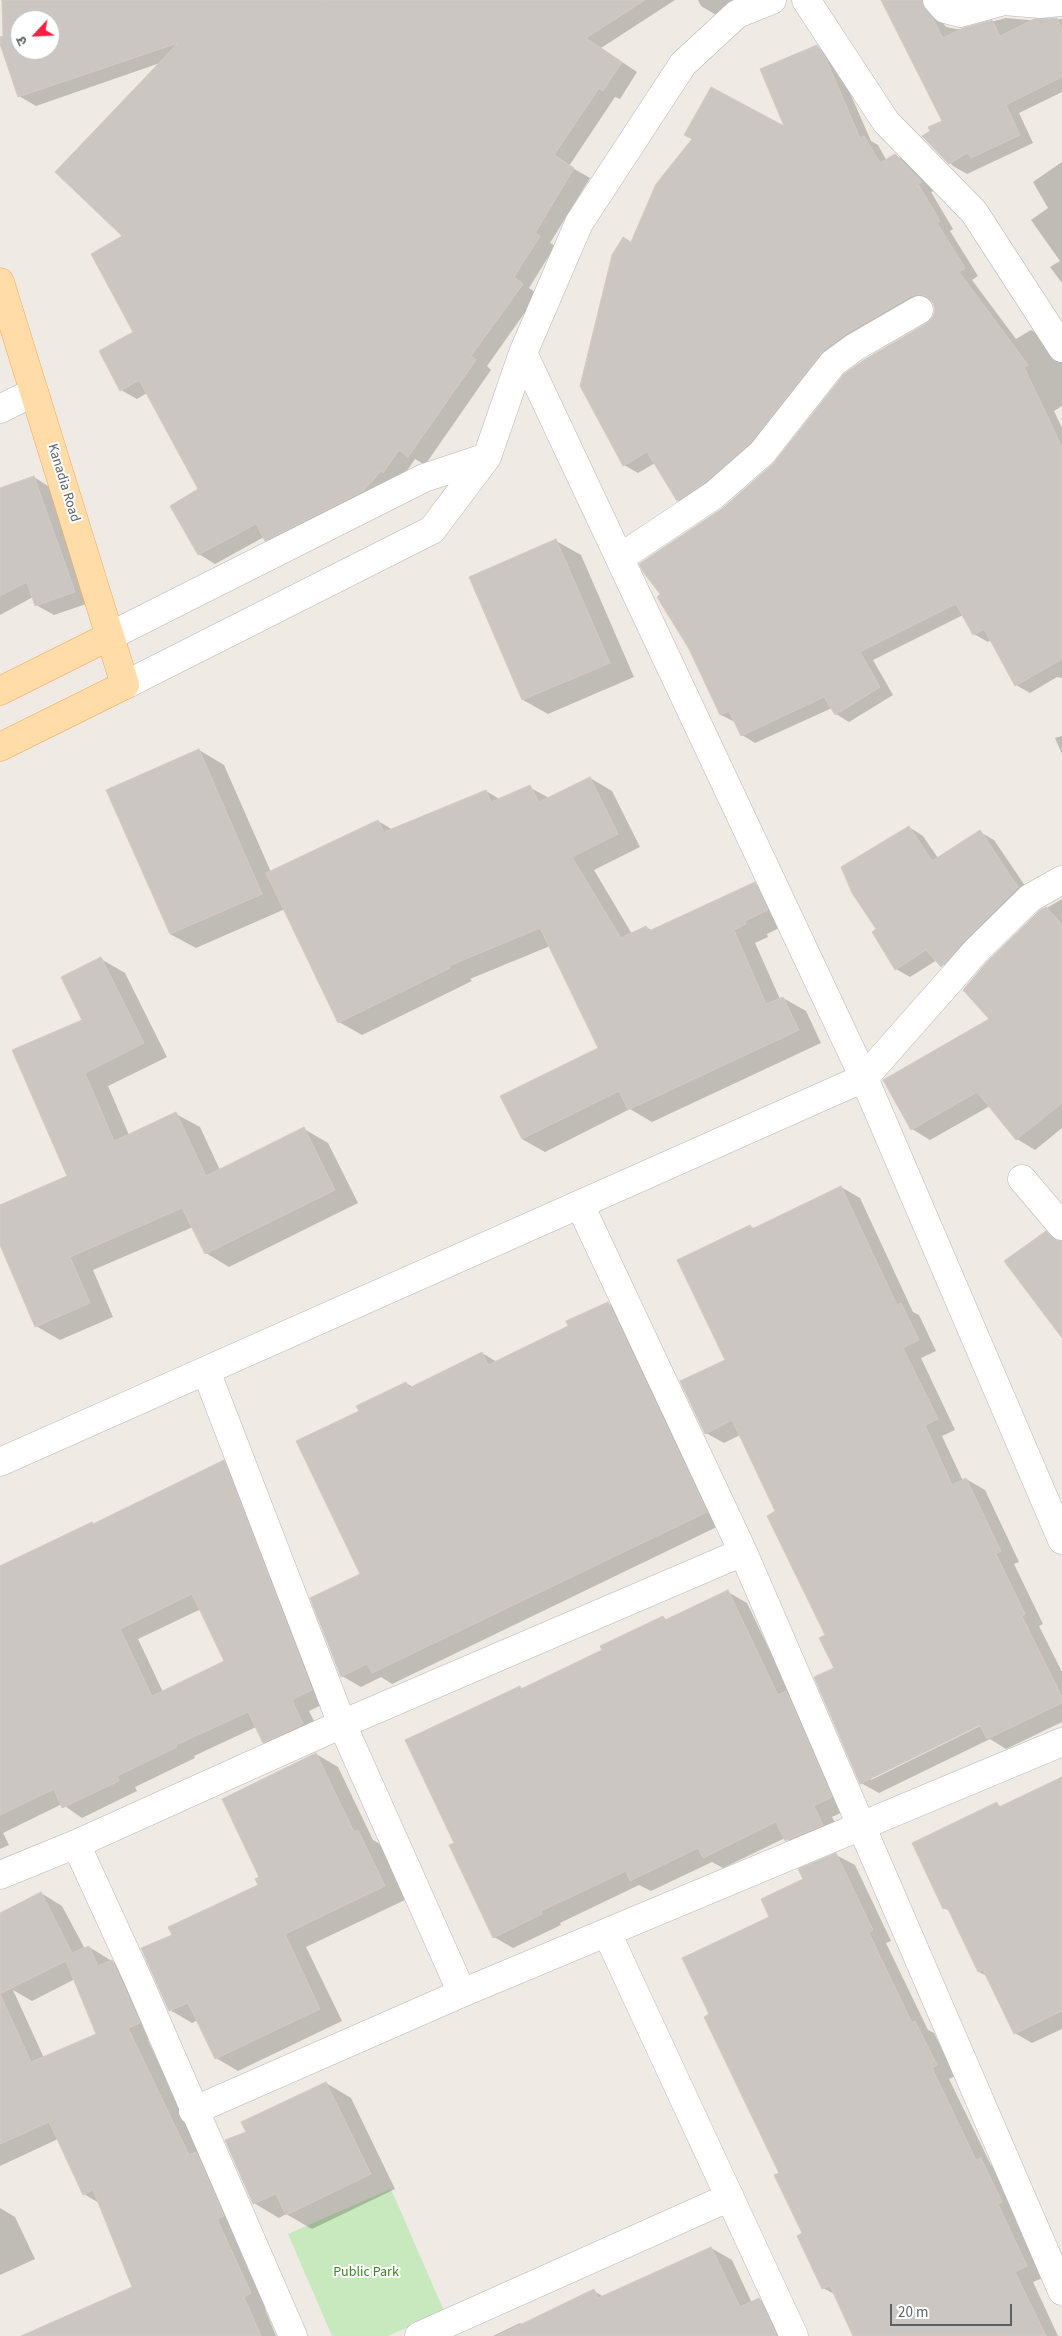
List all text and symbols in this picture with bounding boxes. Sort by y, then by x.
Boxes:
north arrow [10,10,60,60]
text: उ [12,33,33,49]
street label: Kanadia Road [43,442,83,524]
park label: Public Park [333,2265,399,2281]
scale bar [892,2294,1014,2326]
text: 20 m [898,2302,928,2323]

